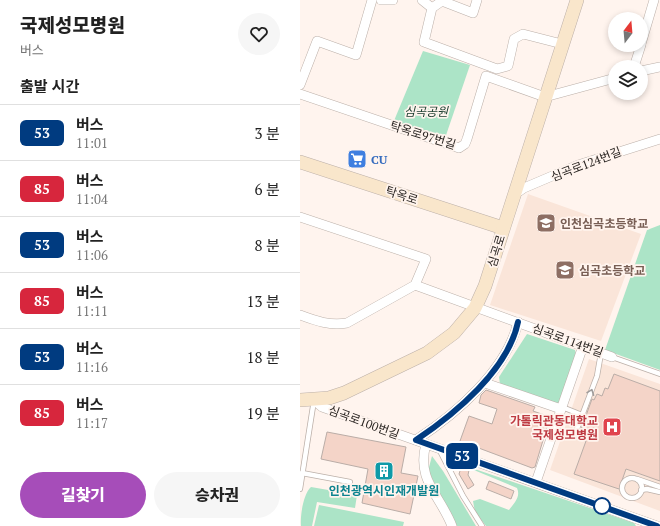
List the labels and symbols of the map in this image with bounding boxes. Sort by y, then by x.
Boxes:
north arrow [608,12,648,52]
park label: 심곡공원 [404,104,449,119]
street label: 탁옥로97번길 [388,118,458,152]
street label: 심곡로124번길 [549,144,623,184]
supermarket icon: CU [346,148,368,170]
place label: CU [371,152,388,167]
street label: 탁옥로 [384,183,420,207]
school or university icon: 인천심곡초등학교 [535,212,557,234]
place label: 인천심곡초등학교 [560,216,648,231]
street label: 심곡로 [484,233,508,269]
school or university icon: 심곡초등학교 [554,259,576,281]
place label: 심곡초등학교 [579,263,645,278]
street label: 심곡로114번길 [530,320,606,360]
one-way arrow [586,388,594,395]
street label: 심곡로100번길 [326,402,402,442]
place label: 가톨릭관동대학교 국제성모병원 [510,413,598,442]
hospital icon: 가톨릭관동대학교 국제성모병원 [601,416,623,438]
line badge: 53 [444,443,480,469]
building icon: 인천광역시인재개발원 [373,460,395,482]
place label: 인천광역시인재개발원 [329,483,439,498]
unlabelled marker [593,497,611,515]

